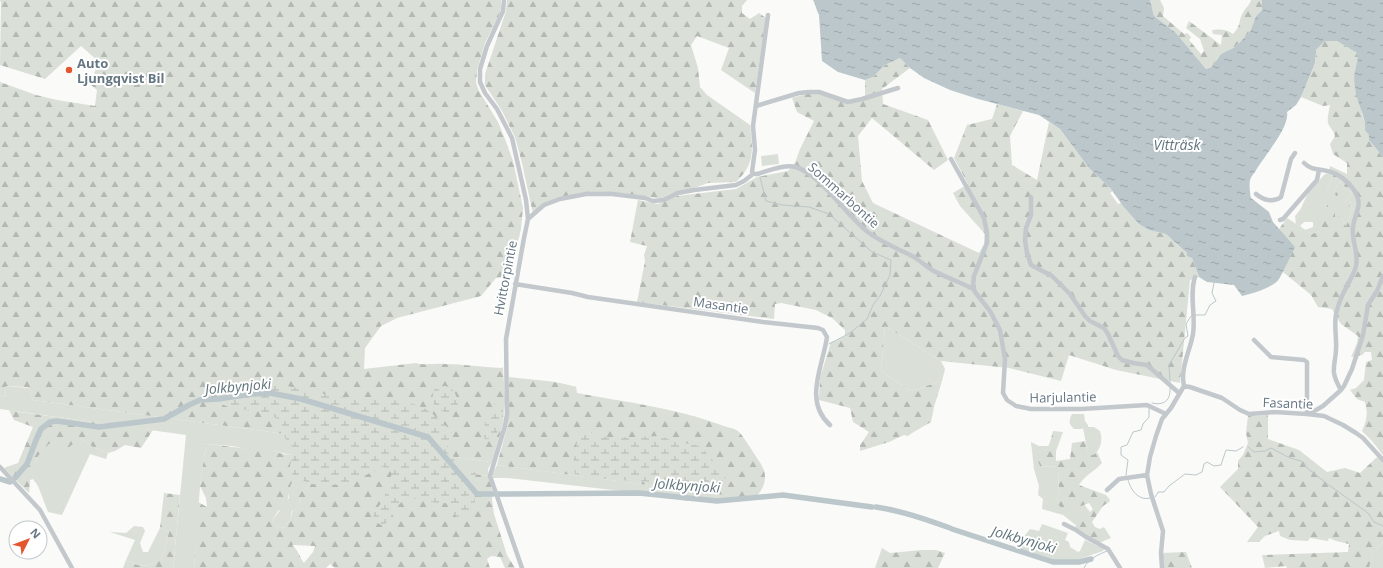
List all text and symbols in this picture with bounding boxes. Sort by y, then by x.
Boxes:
place label: Auto Ljungqvist Bil [77,54,164,87]
marker: Auto Ljungqvist Bil [64,65,74,75]
water label: Vitträsk [1154,135,1202,154]
street label: Sommarbontie [804,158,884,232]
street label: Hvittorpintie [489,239,521,317]
street label: Masantie [692,292,750,318]
water label: Jolkbynjoki [201,374,272,399]
street label: Harjulantie [1029,387,1097,407]
street label: Fasantie [1262,393,1314,413]
water label: Jolkbynjoki [650,473,721,497]
north arrow [8,520,48,560]
water label: Jolkbynjoki [987,520,1059,557]
text: N [27,525,44,541]

